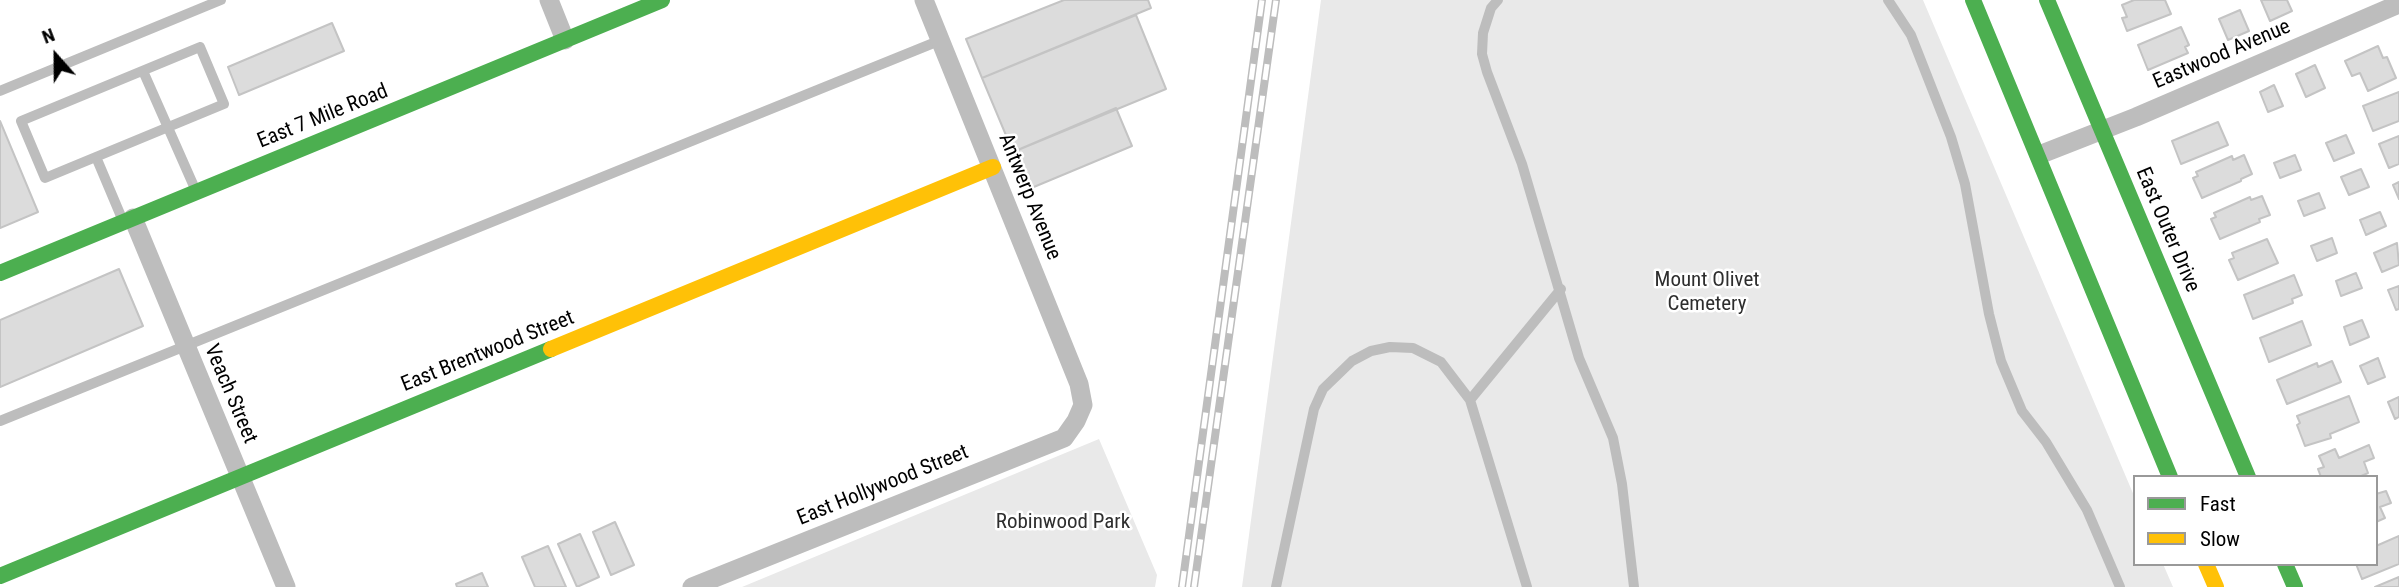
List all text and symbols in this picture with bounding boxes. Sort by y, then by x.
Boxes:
street label: Eastwood Avenue [2150,15,2294,95]
north arrow [21,21,91,91]
text: N [39,23,58,49]
street label: East 7 Mile Road [254,79,392,155]
street label: Antwerp Avenue [992,130,1066,264]
street label: East Outer Drive [2129,164,2205,296]
park label: Mount Olivet Cemetery [1655,268,1759,318]
street label: East Brentwood Street [398,306,578,398]
street label: Veach Street [198,341,262,447]
street label: East Hollywood Street [794,440,972,532]
legend [2133,475,2378,566]
text: Fast [2200,492,2236,516]
park label: Robinwood Park [996,510,1130,536]
text: Slow [2200,527,2240,551]

